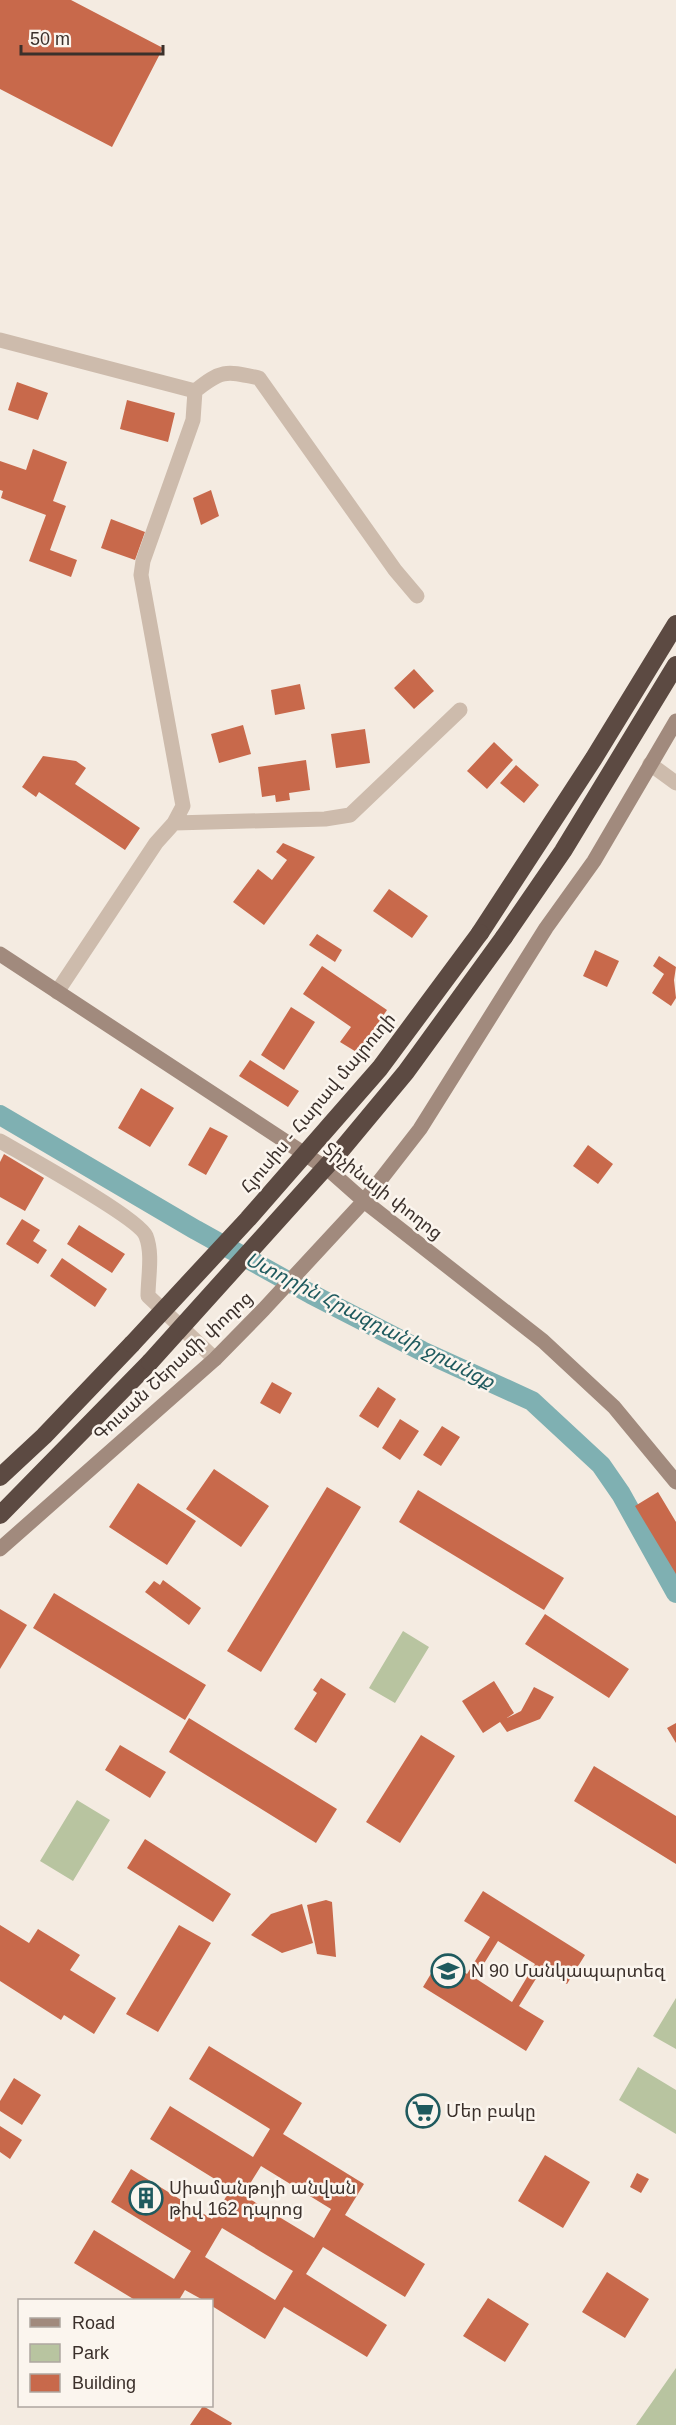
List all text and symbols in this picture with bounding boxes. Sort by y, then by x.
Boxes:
scale bar [21,18,164,56]
text: 50 m [30,29,70,49]
street label: Հյուսիս - Հարավ մայրուղի [237,1009,399,1197]
street label: Տիչինայի փողոց [320,1138,446,1244]
water label: Ստորին Հրազդանի ջրանցք [241,1247,499,1394]
street label: Գուսան Շերամի փողոց [90,1287,256,1445]
school or university icon: N 90 Մանկապարտեզ [430,1953,466,1989]
place label: N 90 Մանկապարտեզ [471,1961,666,1981]
supermarket icon: Մեր բակը [405,2093,441,2129]
place label: Մեր բակը [446,2101,536,2121]
place label: Սիամանթոյի անվան թիվ 162 դպրոց [169,2178,356,2219]
building icon: Սիամանթոյի անվան թիվ 162 դպրոց [128,2180,164,2216]
legend [18,2299,213,2407]
text: Road [72,2313,115,2333]
text: Park [72,2343,110,2363]
text: Building [72,2373,136,2393]

